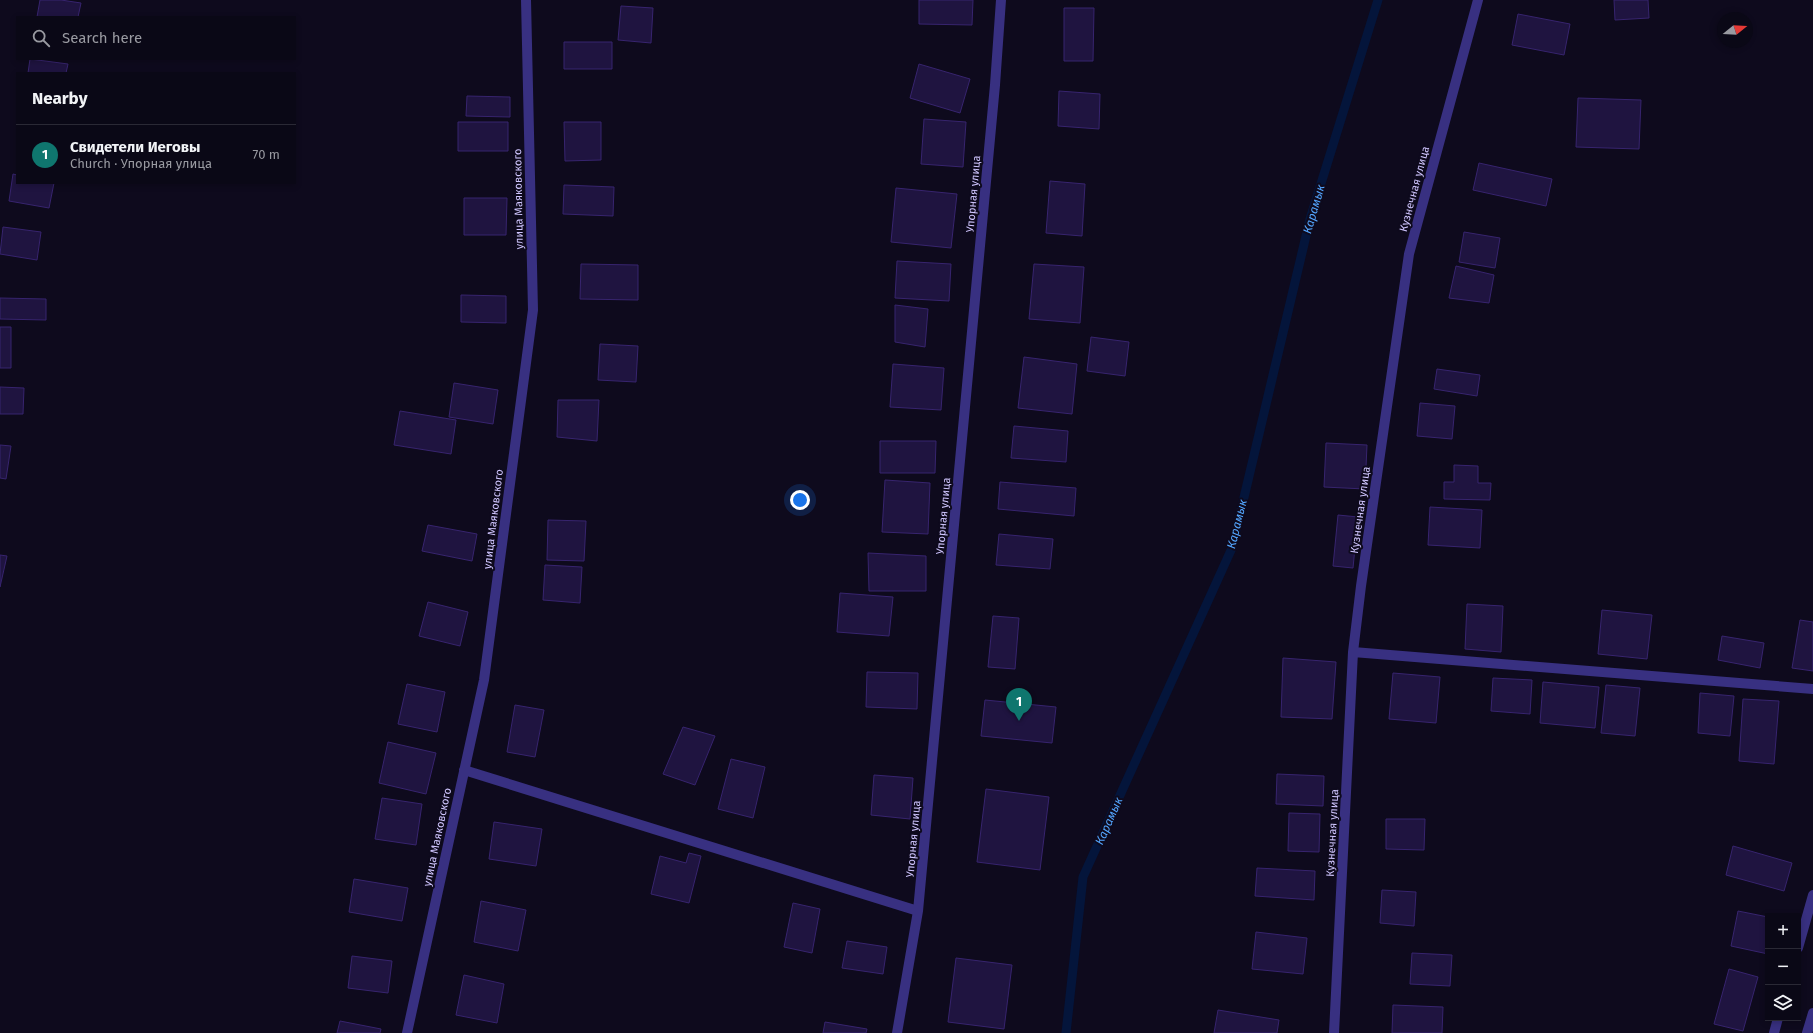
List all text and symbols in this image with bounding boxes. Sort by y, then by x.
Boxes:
north arrow [1717,12,1753,48]
search box [16,16,296,60]
icon: search [30,27,52,49]
text: Search here [62,29,142,47]
text: Nearby [32,88,87,109]
text: Свидетели Иеговы [70,138,201,156]
street label: Кузнечная улица [1397,145,1432,233]
text: 1 [42,147,48,162]
text: 70 m [253,147,280,162]
street label: улица Маяковского [511,149,526,249]
street label: Упорная улица [964,155,983,233]
text: Church · Упорная улица [70,156,212,171]
water label: Карамык [1300,182,1328,235]
street label: Кузнечная улица [1348,466,1373,554]
street label: улица Маяковского [481,468,506,570]
street label: Упорная улица [934,477,953,555]
your location [790,490,810,510]
water label: Карамык [1224,497,1250,550]
pin: 1 [1006,688,1032,721]
street label: улица Маяковского [421,787,454,888]
street label: Кузнечная улица [1324,789,1341,877]
water label: Карамык [1092,794,1126,847]
street label: Упорная улица [904,800,923,878]
map controls [1765,913,1801,1021]
button: + [1765,913,1801,949]
button: − [1765,949,1801,985]
button: layers [1765,985,1801,1021]

